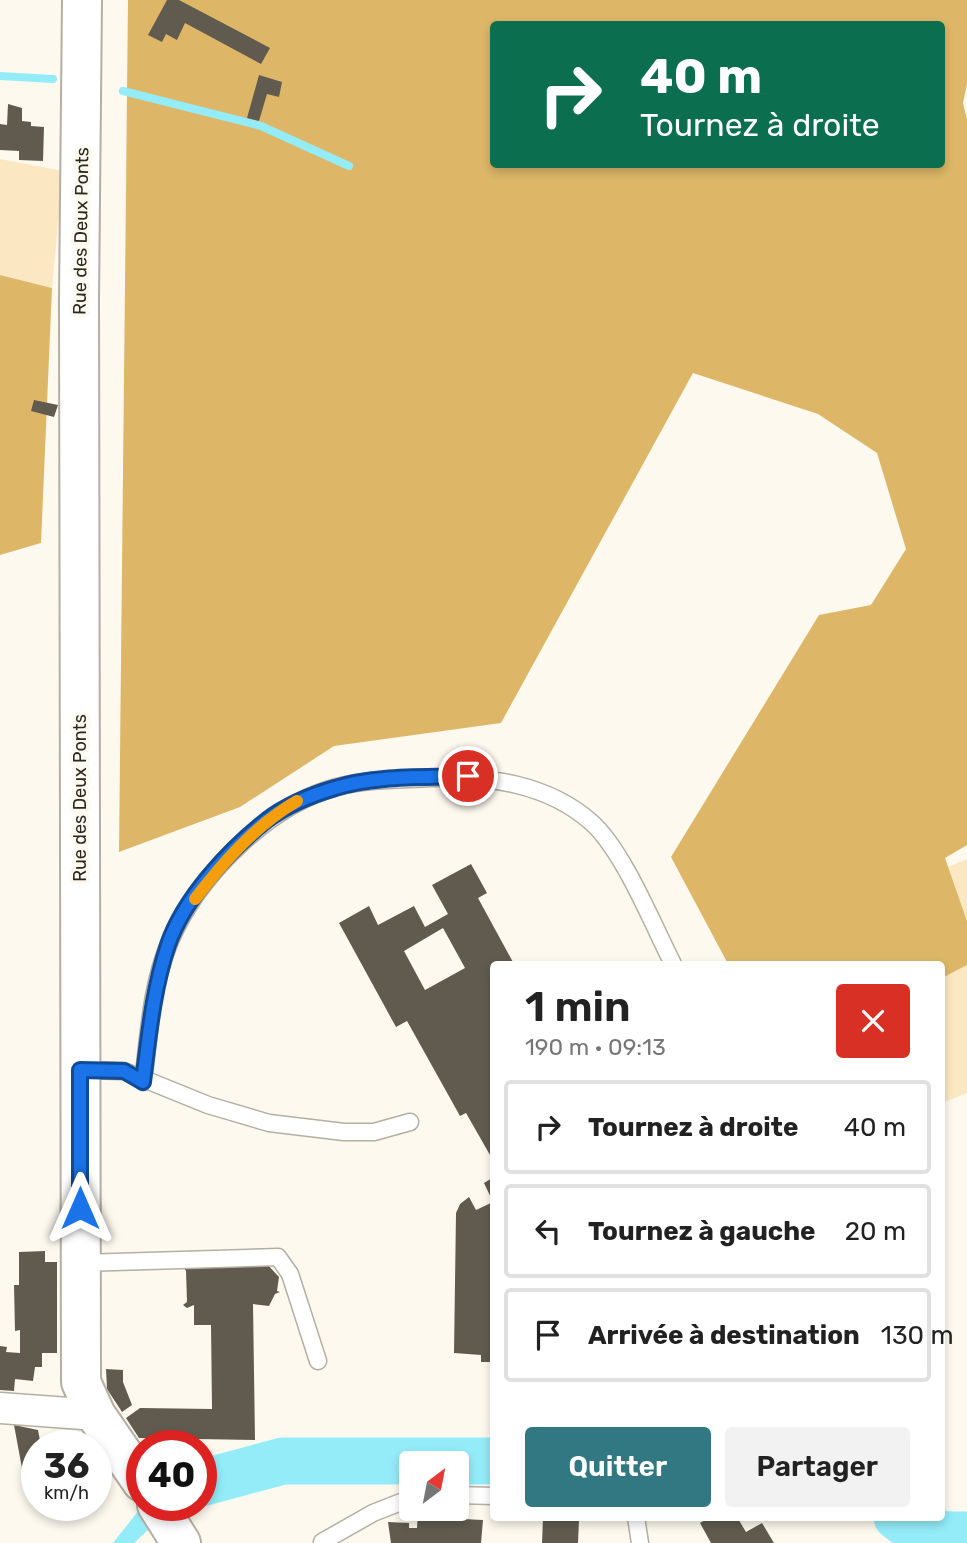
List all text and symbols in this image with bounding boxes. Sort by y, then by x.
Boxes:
text: 40 m [640,47,762,105]
icon: right [525,49,616,140]
text: Tournez à droite [640,106,880,144]
street label: Rue des Deux Ponts [69,147,93,315]
street label: Rue des Deux Ponts [69,714,91,882]
pin [438,746,498,806]
icon: arrive [449,757,487,795]
text: 1 min [525,982,631,1032]
button: close [836,984,910,1058]
text: 190 m · 09:13 [525,1033,666,1061]
icon: right [529,1108,567,1146]
text: Tournez à droite [588,1112,798,1143]
text: 40 m [844,1112,906,1143]
position arrow [43,1171,117,1245]
icon: left [529,1212,567,1250]
text: Tournez à gauche [588,1216,816,1247]
text: 20 m [845,1216,906,1247]
icon: arrive [529,1316,567,1354]
text: Arrivée à destination [588,1320,860,1351]
text: 130 m [881,1320,954,1351]
button: Quitter [525,1427,711,1507]
button: Partager [725,1427,910,1507]
speed limit sign: 40 [126,1430,217,1521]
text: 36 [44,1445,89,1487]
north arrow [399,1451,469,1521]
map controls [399,1451,469,1521]
text: km/h [44,1482,89,1504]

